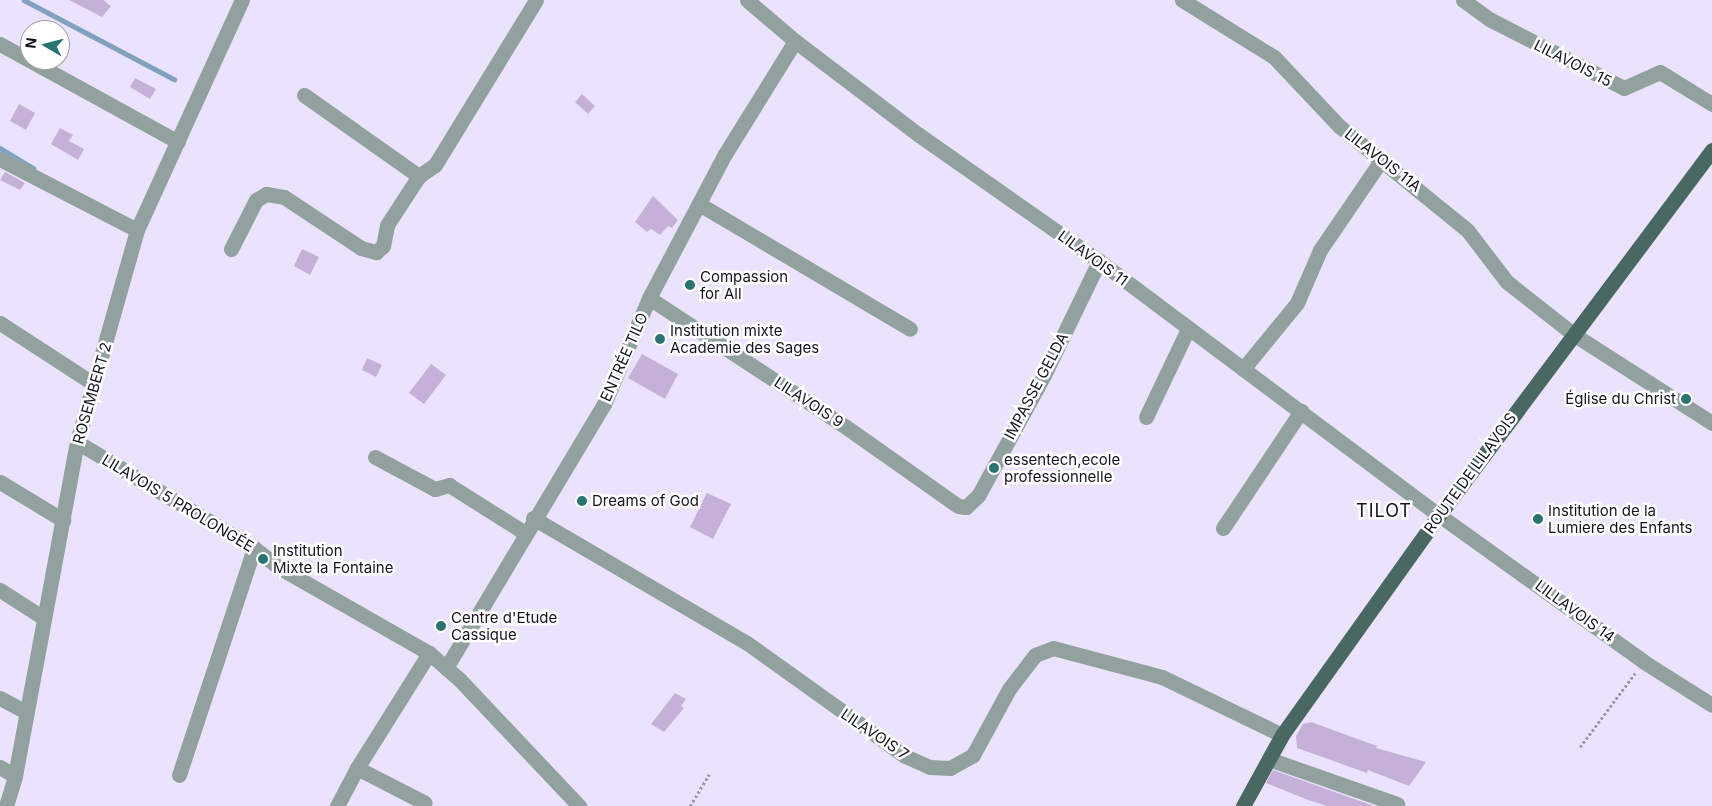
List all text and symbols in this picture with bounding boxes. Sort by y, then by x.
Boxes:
north arrow [20,20,70,70]
street label: LILAVOIS 15 [1531,36,1615,90]
text: N [21,37,40,49]
street label: LILAVOIS 11A [1341,125,1425,195]
street label: LILAVOIS 11 [1055,227,1131,289]
place label: Compassion for All [700,267,788,302]
marker: Compassion for All [684,279,696,291]
street label: ENTRÉE TILO [596,310,652,404]
place label: Institution mixte Academie des Sages [670,321,819,356]
street label: IMPASSE GELDA [1000,330,1072,442]
marker: Institution mixte Academie des Sages [654,333,666,345]
street label: ROSEMBERT 2 [69,340,115,446]
street label: LILAVOIS 9 [771,373,847,431]
place label: Église du Christ [1565,390,1676,408]
marker: Église du Christ [1680,393,1692,405]
street label: ROUTE DE LILAVOIS [1420,409,1520,537]
place label: essentech,ecole professionnelle [1004,450,1120,485]
street label: LILAVOIS 5 PROLONGÉE [99,451,257,555]
marker: essentech,ecole professionnelle [988,462,1000,474]
place label: Dreams of God [592,492,699,510]
marker: Dreams of God [576,495,588,507]
district label: TILOT [1355,500,1413,522]
place label: Institution de la Lumiere des Enfants [1548,501,1692,536]
marker: Institution de la Lumiere des Enfants [1532,513,1544,525]
place label: Institution Mixte la Fontaine [273,541,393,576]
marker: Institution Mixte la Fontaine [257,553,269,565]
street label: LILLAVOIS 14 [1532,576,1618,646]
place label: Centre d'Etude Cassique [451,608,557,643]
marker: Centre d'Etude Cassique [435,620,447,632]
street label: LILAVOIS 7 [838,705,912,763]

